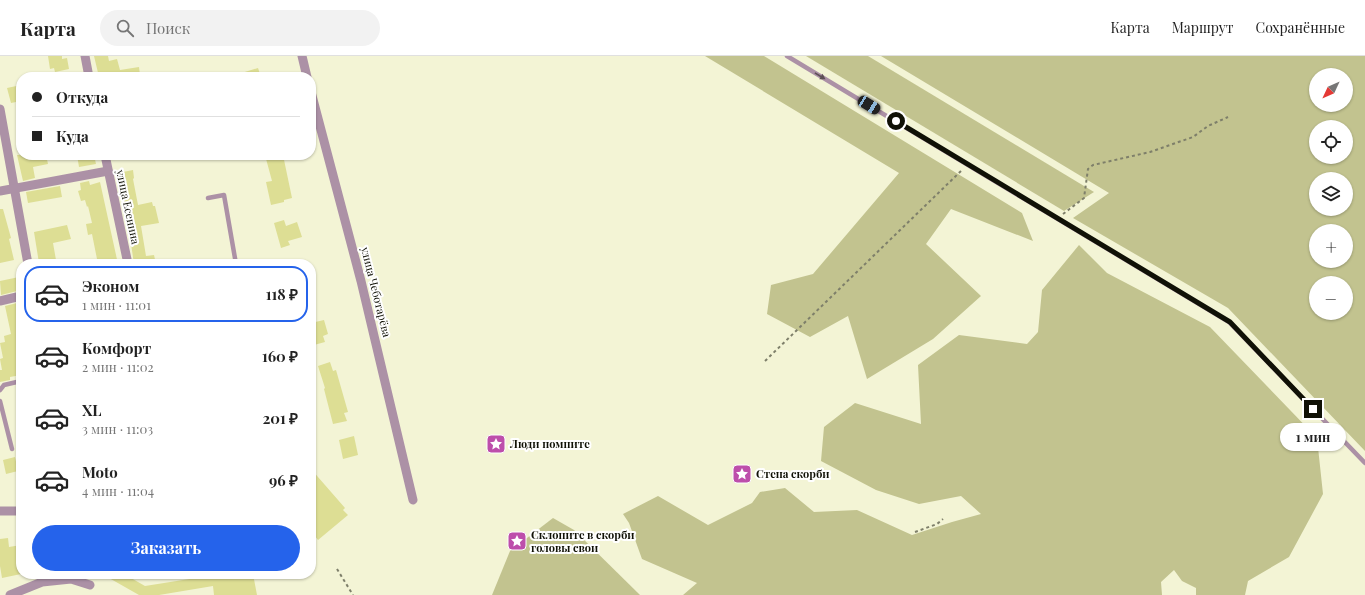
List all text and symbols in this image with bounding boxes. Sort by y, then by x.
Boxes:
search box [100,10,380,46]
text: Карта [20,15,76,41]
icon: search [114,17,136,39]
text: Поиск [146,18,190,38]
text: Карта [1110,18,1150,37]
text: Маршрут [1172,18,1234,37]
text: Сохранённые [1256,18,1345,37]
north arrow [1309,68,1353,112]
map controls [1309,68,1353,320]
one-way arrow [815,72,825,80]
text: Откуда [56,87,108,107]
car [856,94,882,116]
route start [887,112,905,130]
button: locate [1309,120,1353,164]
text: Куда [56,126,89,146]
street label: улица Есенина [113,167,144,246]
button: layers [1309,172,1353,216]
button: + [1309,224,1353,268]
street label: улица Чеботарёва [358,244,395,339]
icon: car [34,276,70,312]
text: Эконом [82,276,139,296]
button: − [1309,276,1353,320]
text: 118 ₽ [266,284,298,304]
text: 1 мин · 11:01 [82,296,151,313]
icon: car [34,338,70,374]
text: Комфорт [82,338,151,358]
text: 160 ₽ [262,346,298,366]
text: 2 мин · 11:02 [82,358,154,375]
icon: car [34,400,70,436]
text: XL [82,400,102,420]
route end [1304,400,1322,418]
text: 201 ₽ [263,408,298,428]
text: 3 мин · 11:03 [82,420,153,437]
callout: 1 мин [1280,423,1346,451]
text: 1 мин [1296,428,1330,445]
place icon: Люди помните [485,433,507,455]
place label: Люди помните [509,436,590,451]
icon: car [34,462,70,498]
text: Moto [82,462,118,482]
place icon: Стена скорби [731,463,753,485]
place label: Стена скорби [756,466,829,481]
text: 96 ₽ [269,470,298,490]
text: 4 мин · 11:04 [82,482,154,499]
button: Заказать [32,525,300,571]
place label: Склоните в скорби головы свои [531,527,634,555]
place icon: Склоните в скорби головы свои [506,530,528,552]

